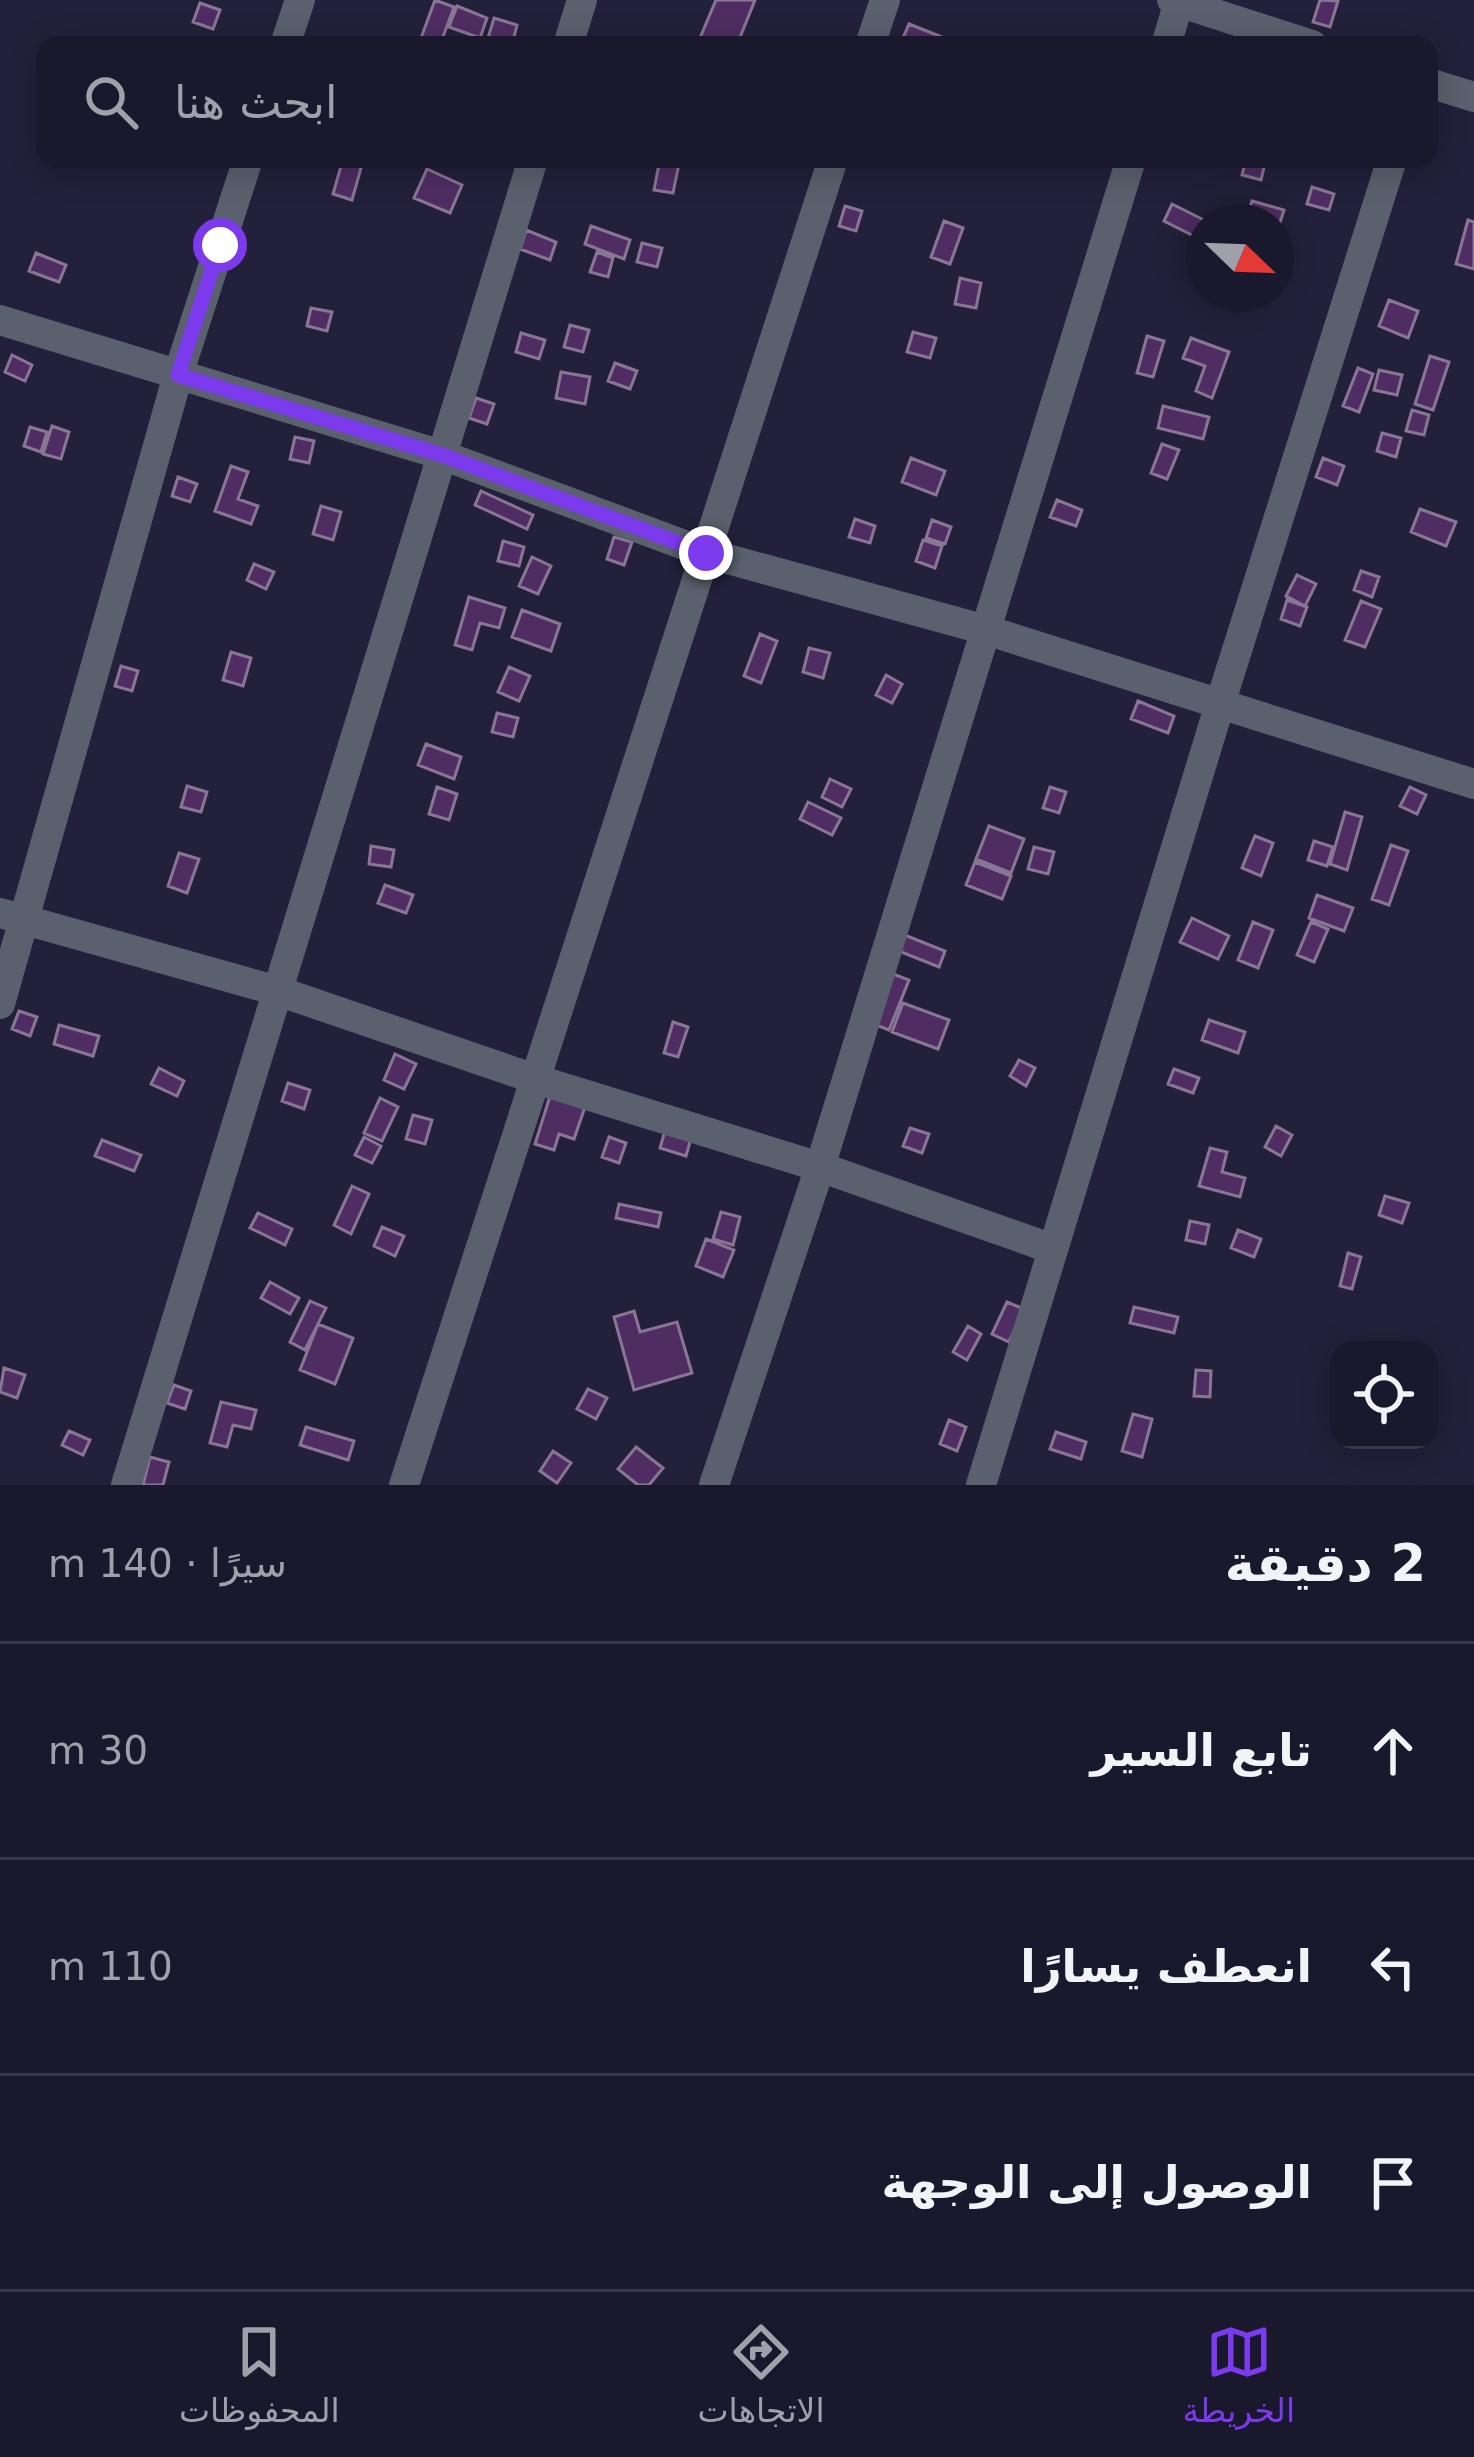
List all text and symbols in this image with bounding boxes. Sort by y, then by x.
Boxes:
search box [36,36,1438,168]
icon: search [78,69,144,135]
text: ابحث هنا [174,76,338,129]
north arrow [1186,204,1294,312]
route start [193,218,247,272]
route end [679,526,733,580]
map controls [1330,1341,1438,1449]
button: locate [1330,1341,1438,1449]
text: 2 دقيقة [1225,1534,1426,1593]
text: سيرًا · 140 m [48,1541,287,1586]
icon: ahead [1360,1718,1426,1784]
text: تابع السير [1090,1724,1312,1777]
text: 30 m [48,1728,148,1773]
icon: left [1360,1934,1426,2000]
text: انعطف يسارًا [1020,1940,1312,1993]
text: 110 m [48,1944,173,1989]
icon: arrive [1360,2150,1426,2216]
text: الوصول إلى الوجهة [882,2156,1312,2209]
tab: المحفوظات [179,2319,340,2430]
tab: الاتجاهات [698,2319,825,2430]
tab: الخريطة [1182,2319,1295,2430]

